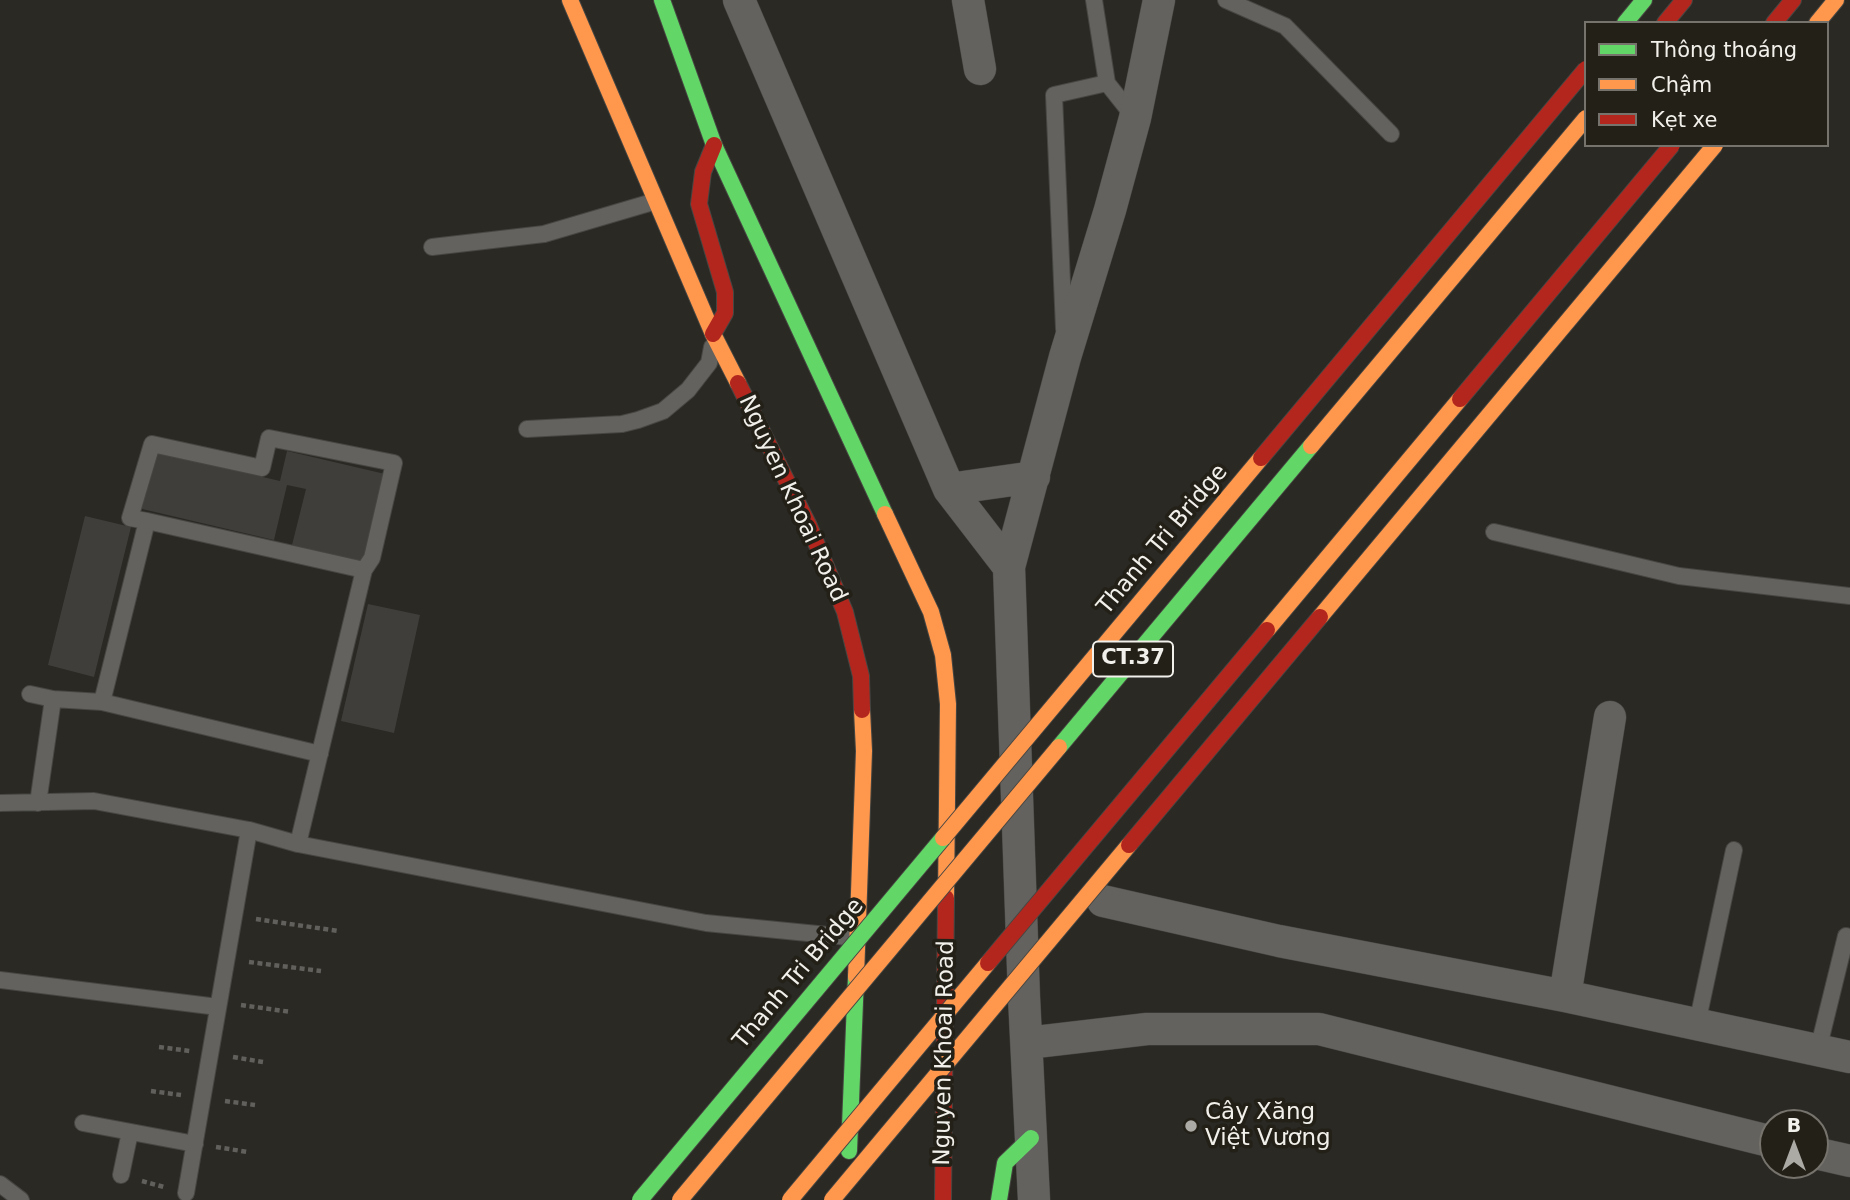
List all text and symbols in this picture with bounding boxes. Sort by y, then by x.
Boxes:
legend [1584,21,1829,147]
text: Thông thoáng [1651,38,1797,62]
text: Chậm [1651,73,1712,97]
text: Kẹt xe [1651,108,1717,132]
street label: Nguyen Khoai Road [732,391,852,607]
street label: Thanh Tri Bridge [1092,459,1234,621]
road number: CT.37 [1093,642,1173,676]
street label: Thanh Tri Bridge [728,893,870,1055]
street label: Nguyen Khoai Road [929,940,961,1166]
place label: Cây Xăng Việt Vương [1205,1099,1331,1153]
north arrow [1759,1109,1829,1179]
text: B [1787,1114,1801,1136]
marker: Cây Xăng Việt Vương [1183,1118,1199,1134]

